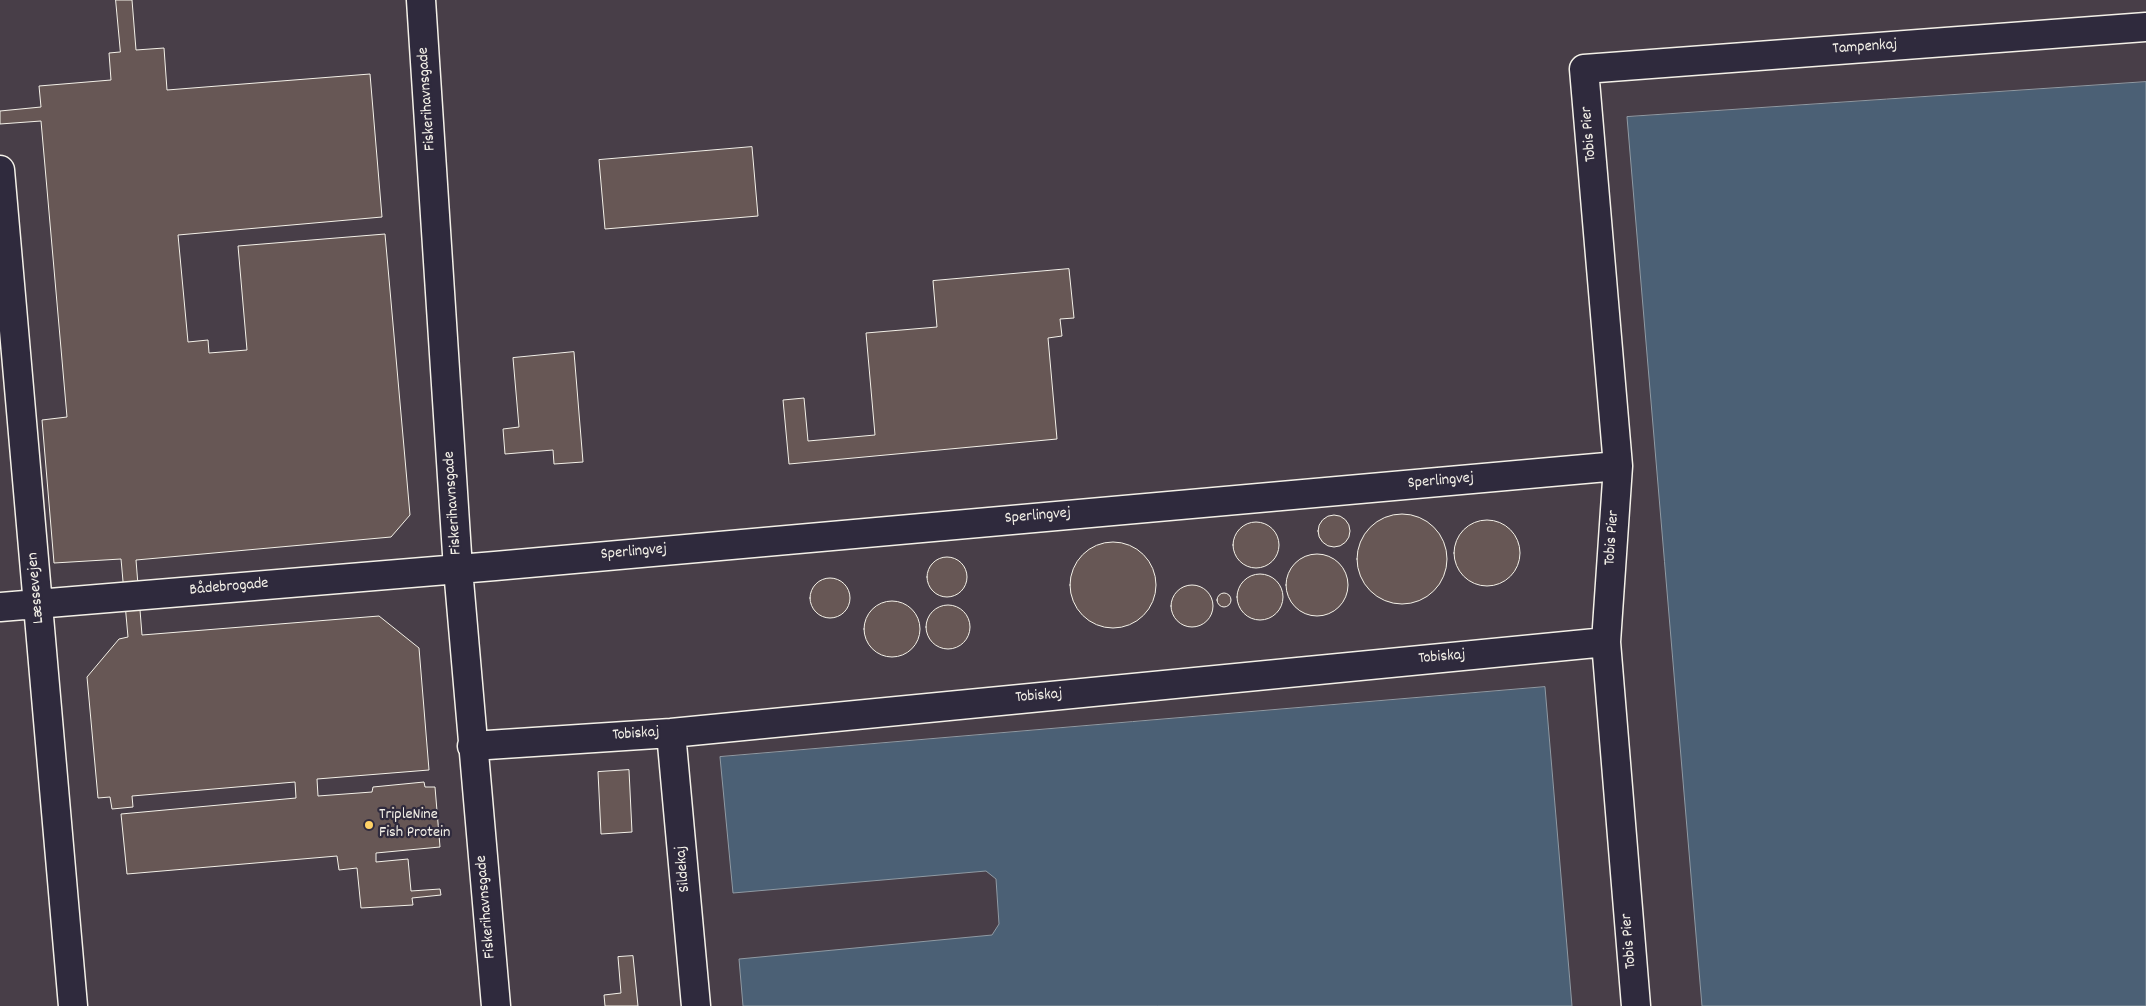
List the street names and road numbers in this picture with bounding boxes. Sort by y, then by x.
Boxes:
street label: Tampenkaj [1832,36,1898,60]
street label: Fiskerihavnsgade [415,46,441,152]
street label: Tobis Pier [1578,106,1602,162]
street label: Fiskerihavnsgade [441,450,467,556]
street label: Sperlingvej [1407,470,1475,494]
street label: Sperlingvej [1004,505,1072,529]
street label: Tobis Pier [1601,510,1625,566]
street label: Sperlingvej [600,541,668,565]
street label: Læssevejen [24,552,50,624]
street label: Bådebrogade [189,575,269,601]
street label: Tobiskaj [1418,646,1466,670]
street label: Tobiskaj [1015,685,1063,709]
street label: Tobiskaj [612,724,660,746]
street label: Sildekaj [672,845,696,893]
street label: Fiskerihavnsgade [473,854,501,960]
street label: Tobis Pier [1618,913,1642,969]

